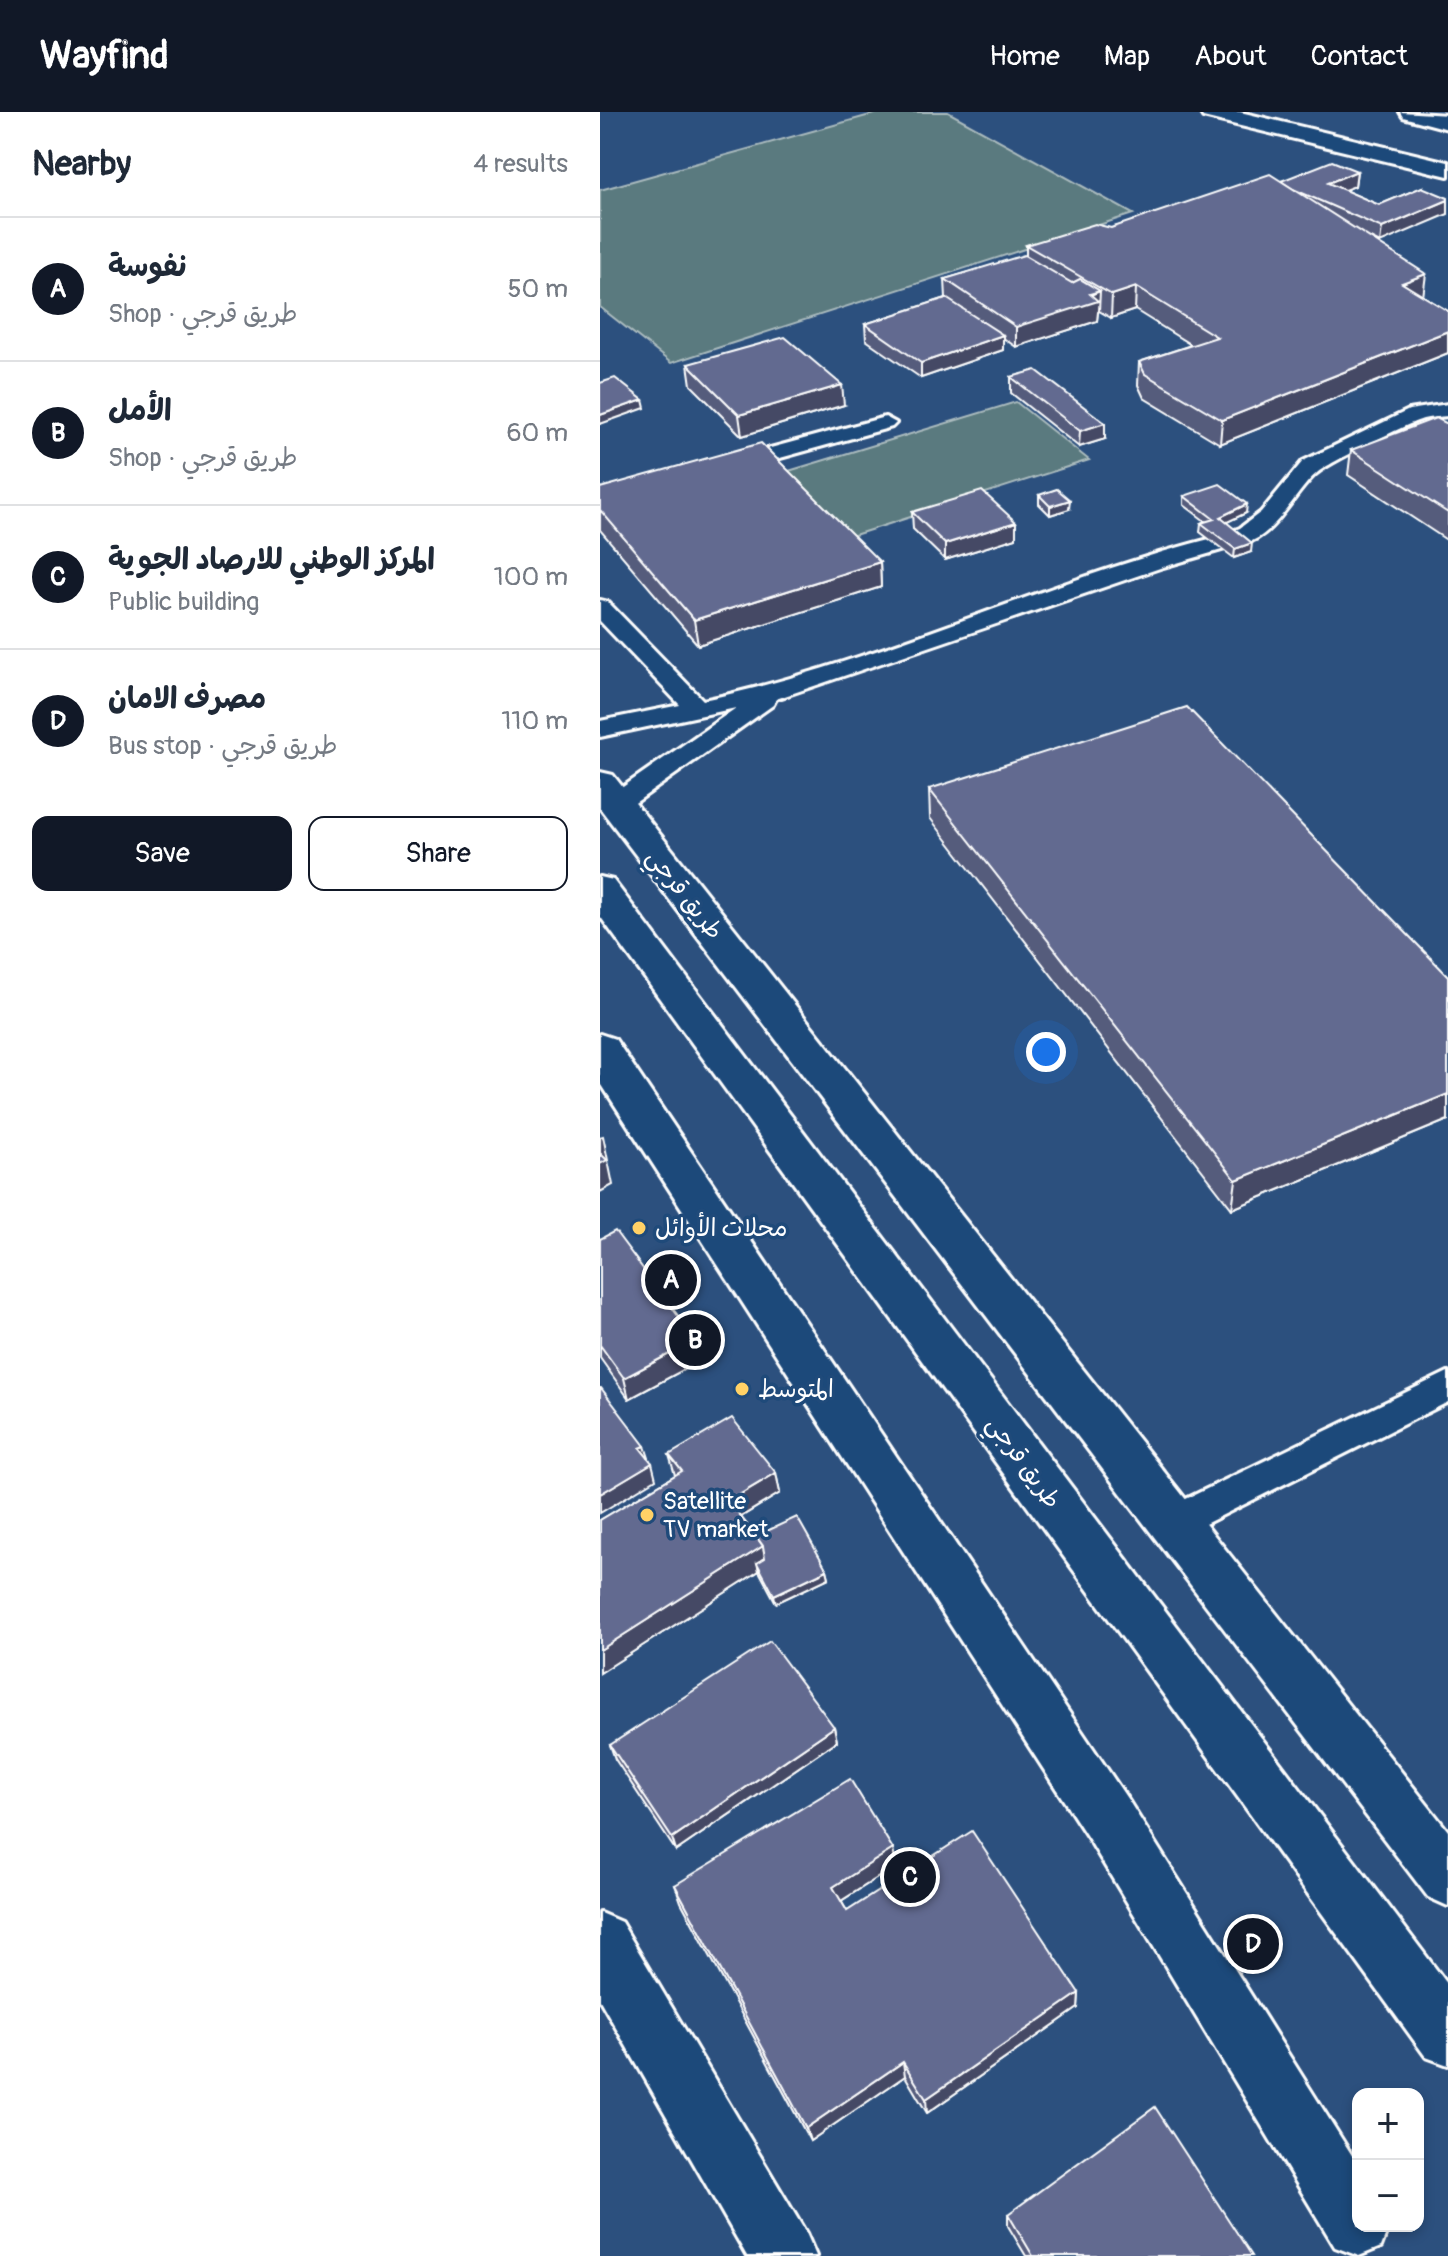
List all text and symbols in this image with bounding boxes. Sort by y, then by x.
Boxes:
text: Wayfind [40,32,169,80]
text: Home [989,39,1060,74]
text: Map [1104,39,1150,74]
text: About [1194,39,1267,74]
text: Contact [1311,39,1408,74]
text: Nearby [32,143,131,186]
text: 4 results [473,148,568,180]
text: نفوسة [108,248,187,285]
text: A [50,273,66,305]
text: 50 m [507,273,568,305]
text: Shop · طريق قرجي [108,298,298,330]
text: الأمل [108,392,172,429]
text: B [51,417,65,449]
text: 60 m [506,417,568,449]
text: Shop · طريق قرجي [108,442,298,474]
text: المركز الوطني للارصاد الجوية [108,541,435,578]
text: C [50,561,66,593]
text: 100 m [494,561,568,593]
text: Public building [108,586,259,618]
text: مصرف الامان [108,680,266,717]
text: D [50,705,66,737]
text: 110 m [501,705,568,737]
text: Bus stop · طريق قرجي [108,730,338,762]
button: Save [32,816,292,891]
button: Share [308,816,568,891]
street label: طريق قرجي [635,843,729,949]
your location [1026,1032,1066,1072]
place label: محلات الأوائل [655,1211,787,1243]
marker: محلات الأوائل [630,1219,648,1237]
pin: A [645,1250,697,1310]
pin: B [669,1310,721,1370]
place label: المتوسط [758,1375,834,1404]
marker: المتوسط [733,1380,751,1398]
street label: طريق قرجي [975,1410,1067,1518]
place label: Satellite TV market [663,1487,769,1544]
marker: Satellite TV market [638,1506,656,1524]
pin: C [884,1847,936,1907]
pin: D [1227,1914,1279,1974]
map controls [1352,2088,1424,2232]
button: + [1352,2088,1424,2160]
button: − [1352,2160,1424,2232]

